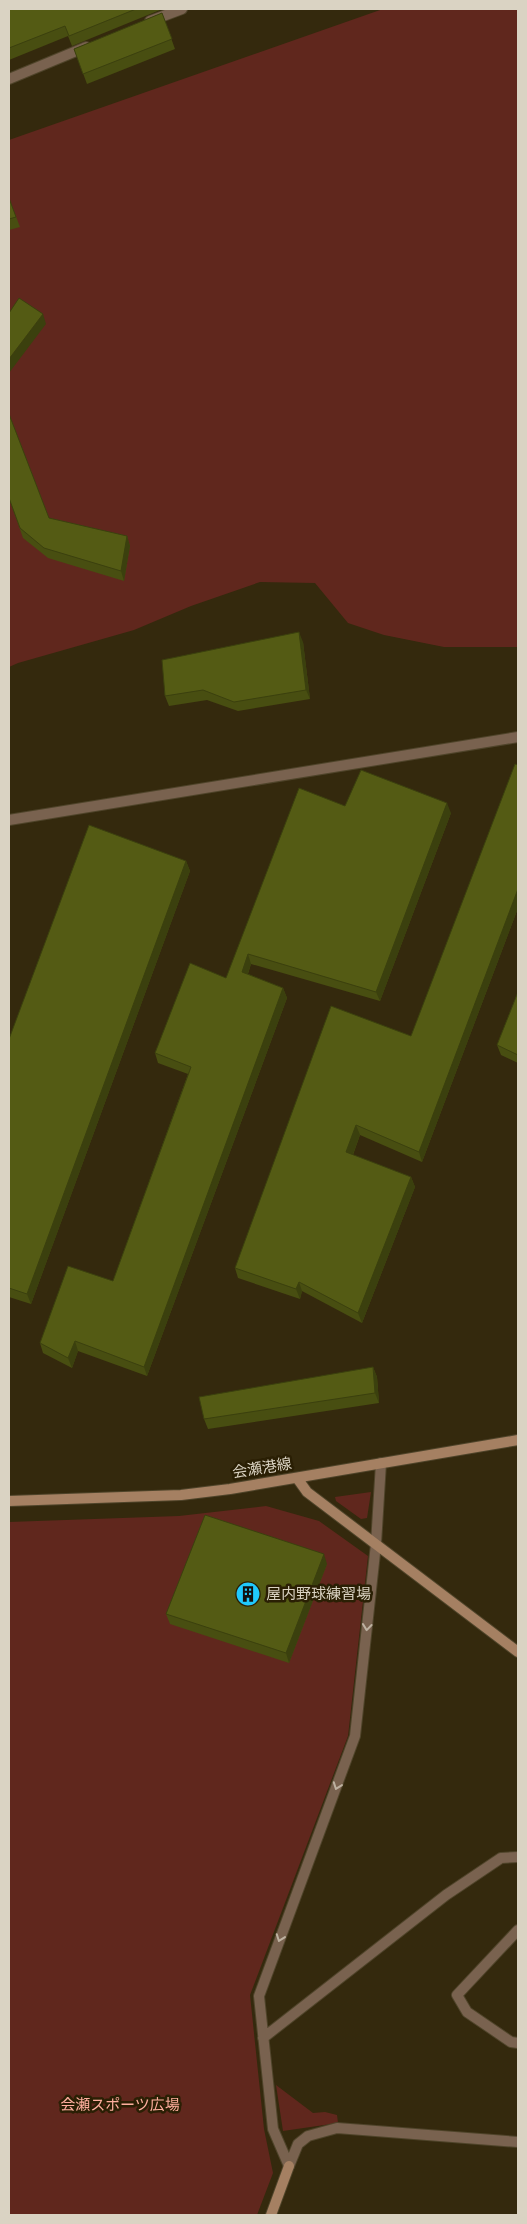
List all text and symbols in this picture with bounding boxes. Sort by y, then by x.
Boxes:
street label: 会瀬港線 [231,1452,293,1482]
building icon: 屋内野球練習場 [235,1581,261,1607]
place label: 屋内野球練習場 [266,1583,371,1603]
one-way arrow [362,1624,373,1632]
one-way arrow [333,1781,343,1790]
one-way arrow [276,1933,286,1942]
park label: 会瀬スポーツ広場 [60,2094,180,2114]

